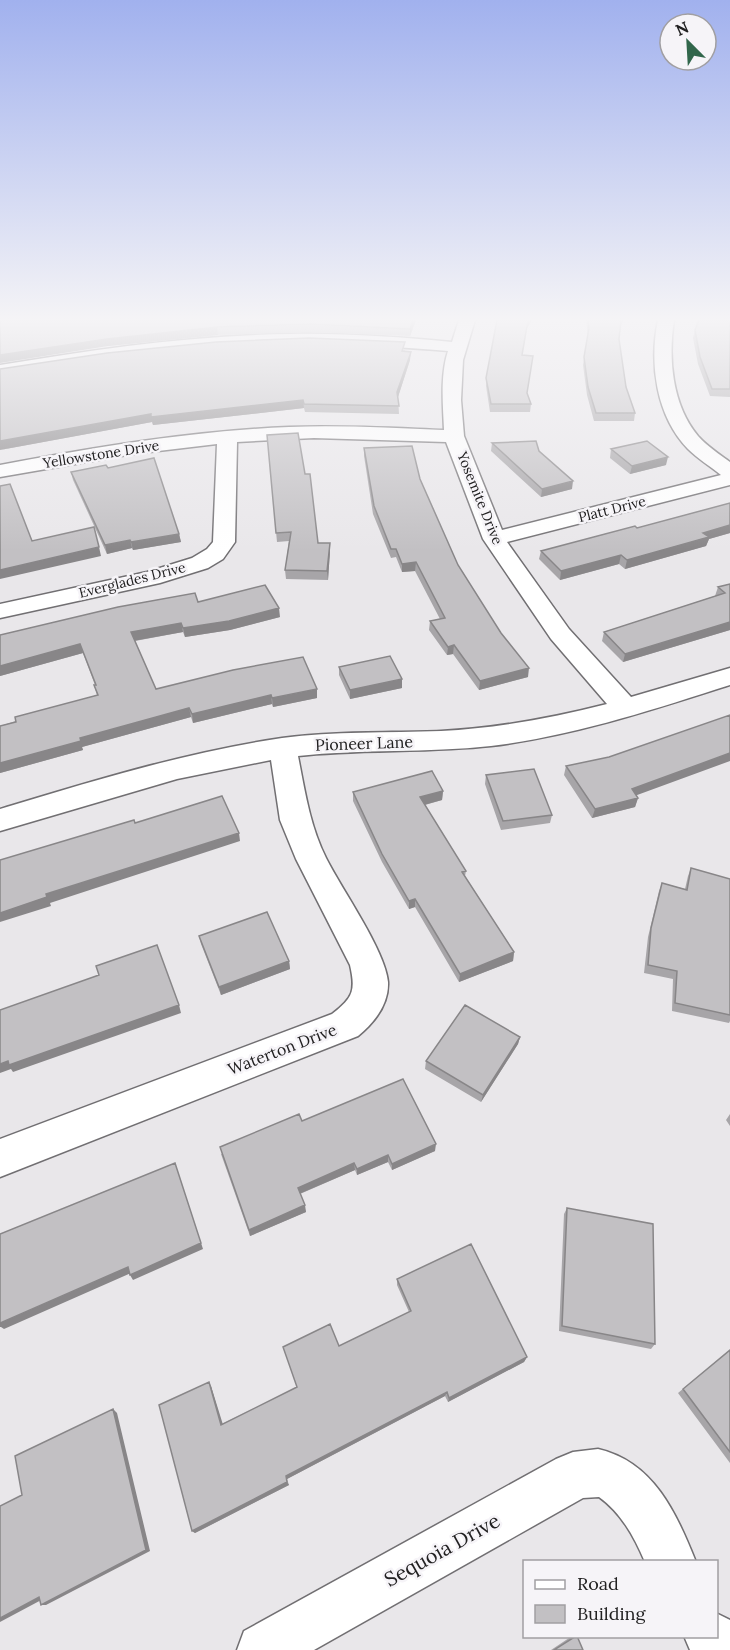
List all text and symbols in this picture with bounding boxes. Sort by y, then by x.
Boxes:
north arrow [658,12,718,72]
text: N [672,17,692,40]
street label: Yellowstone Drive [41,436,161,472]
street label: Yosemite Drive [453,448,507,547]
street label: Platt Drive [576,492,648,526]
street label: Everglades Drive [77,558,188,602]
street label: Pioneer Lane [315,731,414,755]
street label: Waterton Drive [225,1019,339,1079]
street label: Sequoia Drive [380,1507,504,1592]
legend [523,1560,718,1638]
text: Road [577,1572,619,1595]
text: Building [577,1602,647,1625]

